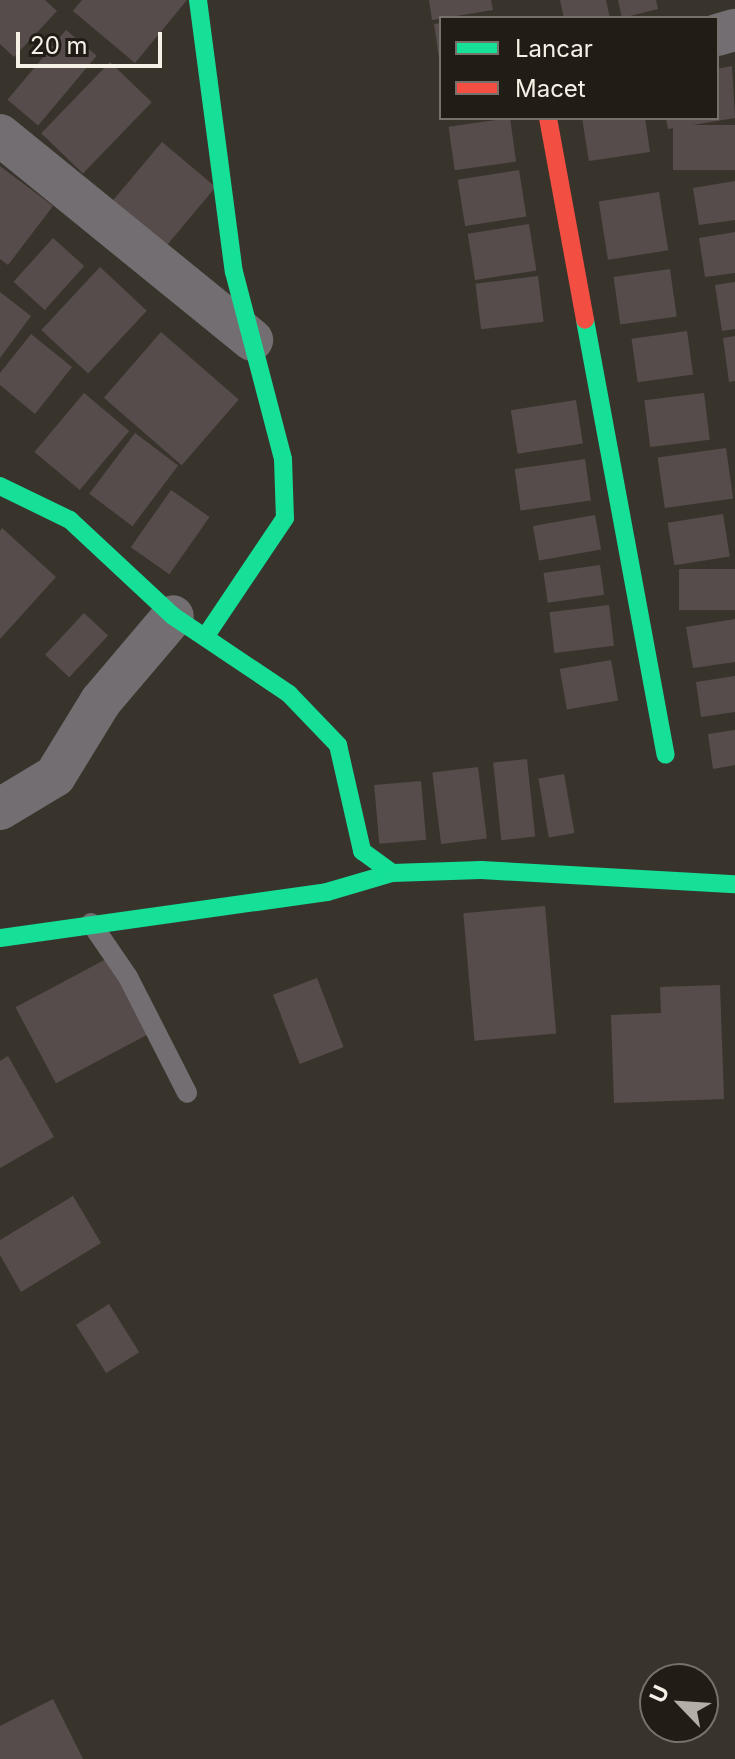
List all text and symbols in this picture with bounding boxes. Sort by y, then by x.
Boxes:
scale bar [20,16,166,66]
legend [439,16,719,120]
text: 20 m [30,31,88,60]
text: Lancar [515,34,593,63]
text: Macet [515,74,586,103]
north arrow [639,1663,719,1743]
text: U [644,1681,674,1707]

